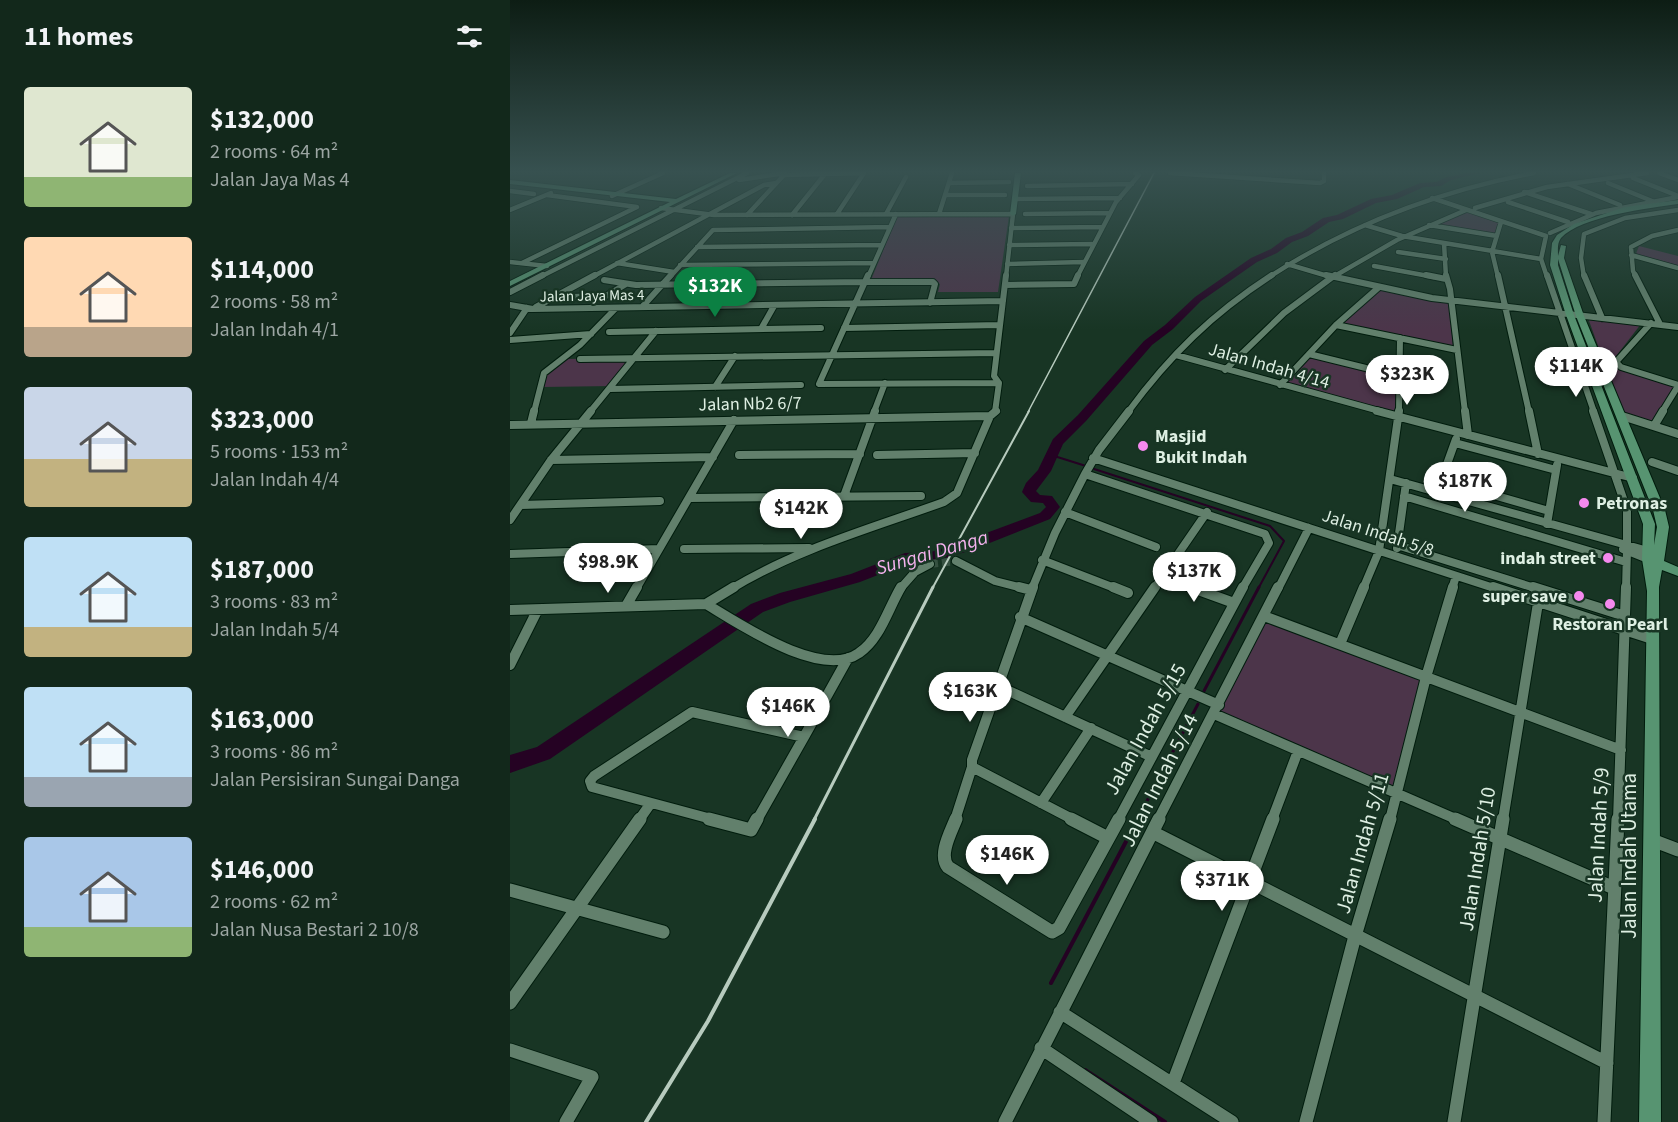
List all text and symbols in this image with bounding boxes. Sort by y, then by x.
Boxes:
text: 11 homes [24,18,133,55]
icon: filters [453,20,486,53]
text: $132,000 [210,101,314,138]
icon: home [72,111,144,183]
text: 2 rooms · 64 m² [210,138,338,166]
text: Jalan Jaya Mas 4 [210,166,349,194]
text: $114,000 [210,251,314,288]
icon: home [72,261,144,333]
pin: $132K [673,267,757,318]
text: $132K [688,272,742,300]
street label: Jalan Jaya Mas 4 [540,285,645,307]
text: 2 rooms · 58 m² [210,288,338,316]
text: Jalan Indah 4/1 [210,316,339,344]
street label: Jalan Indah 4/14 [1205,337,1333,395]
pin: $114K [1534,347,1618,398]
text: $114K [1549,352,1603,380]
pin: $323K [1365,355,1449,406]
text: $323K [1380,360,1434,388]
street label: Jalan Nb2 6/7 [698,391,802,417]
text: $323,000 [210,401,314,438]
icon: home [72,411,144,483]
place label: Masjid Bukit Indah [1155,424,1247,470]
text: 5 rooms · 153 m² [210,438,348,466]
marker: Masjid Bukit Indah [1136,439,1150,453]
pin: $187K [1423,462,1507,513]
text: Jalan Indah 4/4 [210,466,339,494]
text: $187K [1438,467,1492,495]
pin: $142K [759,489,843,540]
place label: Petronas [1596,491,1667,516]
text: $142K [774,494,828,522]
marker: Petronas [1577,496,1591,510]
street label: Jalan Indah 5/8 [1319,503,1437,563]
water label: Sungai Danga [873,524,992,582]
pin: $98.9K [559,543,657,594]
place label: indah street [1500,546,1596,571]
text: $98.9K [578,548,638,576]
text: $187,000 [210,551,314,588]
marker: indah street [1601,551,1615,565]
pin: $137K [1152,552,1236,603]
text: $137K [1167,557,1221,585]
icon: home [72,561,144,633]
place label: super save [1482,584,1567,609]
text: 3 rooms · 83 m² [210,588,338,616]
marker: super save [1572,589,1586,603]
marker: Restoran Pearl [1603,597,1617,611]
place label: Restoran Pearl [1552,612,1668,637]
text: Jalan Indah 5/4 [210,616,339,644]
street label: Jalan Indah 5/15 [1097,658,1193,800]
pin: $163K [928,672,1012,723]
text: $163K [943,677,997,705]
pin: $146K [746,687,830,738]
text: $146K [761,692,815,720]
text: $163,000 [210,701,314,738]
street label: Jalan Indah 5/14 [1113,708,1205,852]
icon: home [72,711,144,783]
text: 3 rooms · 86 m² [210,738,338,766]
text: Jalan Persisiran Sungai Danga [210,766,460,794]
street label: Jalan Indah 5/9 [1579,767,1617,903]
street label: Jalan Indah 5/11 [1327,769,1397,917]
street label: Jalan Indah Utama [1614,773,1644,939]
street label: Jalan Indah 5/10 [1451,785,1503,933]
pin: $146K [965,835,1049,886]
text: $146K [980,840,1034,868]
text: $146,000 [210,851,314,888]
icon: home [72,861,144,933]
pin: $371K [1180,861,1264,912]
text: $371K [1195,866,1249,894]
text: 2 rooms · 62 m² [210,888,338,916]
text: Jalan Nusa Bestari 2 10/8 [210,916,419,944]

